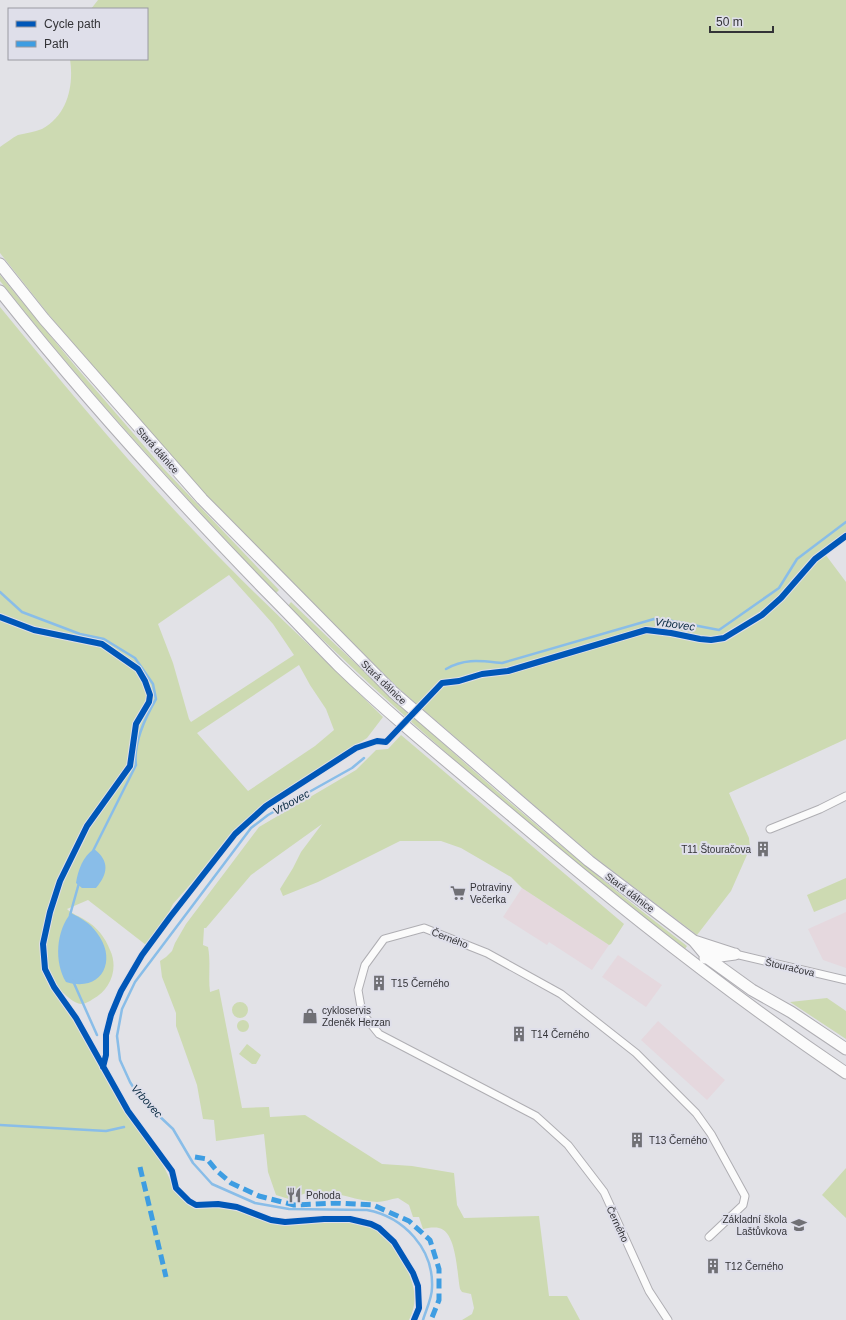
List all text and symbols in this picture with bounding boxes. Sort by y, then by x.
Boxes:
legend [8,8,148,60]
scale bar [710,8,773,34]
text: 50 m [716,15,743,29]
text: Cycle path [44,17,101,31]
text: Path [44,37,69,51]
street label: Stará dálnice [134,425,182,476]
water label: Vrbovec [654,615,696,633]
street label: Stará dálnice [359,658,409,707]
water label: Vrbovec [271,787,312,817]
building icon: T11 Štouračova [754,840,772,858]
place label: T11 Štouračova [681,843,751,855]
street label: Stará dálnice [603,870,657,915]
place label: Potraviny Večerka [470,882,512,905]
supermarket icon: Potraviny Večerka [449,884,467,902]
street label: Černého [430,926,470,951]
street label: Štouračova [764,955,816,979]
building icon: T15 Černého [370,974,388,992]
place label: T15 Černého [391,977,450,989]
place label: cykloservis Zdeněk Herzan [322,1005,390,1028]
shop icon: cykloservis Zdeněk Herzan [301,1007,319,1025]
building icon: T14 Černého [510,1025,528,1043]
place label: T14 Černého [531,1028,590,1040]
water label: Vrbovec [129,1082,165,1120]
building icon: T13 Černého [628,1131,646,1149]
place label: T13 Černého [649,1134,708,1146]
restaurant icon: Pohoda [285,1186,303,1204]
place label: Pohoda [306,1190,341,1201]
street label: Černého [604,1204,632,1244]
place label: Základní škola Laštůvkova [723,1214,787,1237]
school or university icon: Základní škola Laštůvkova [790,1216,808,1234]
building icon: T12 Černého [704,1257,722,1275]
place label: T12 Černého [725,1260,784,1272]

